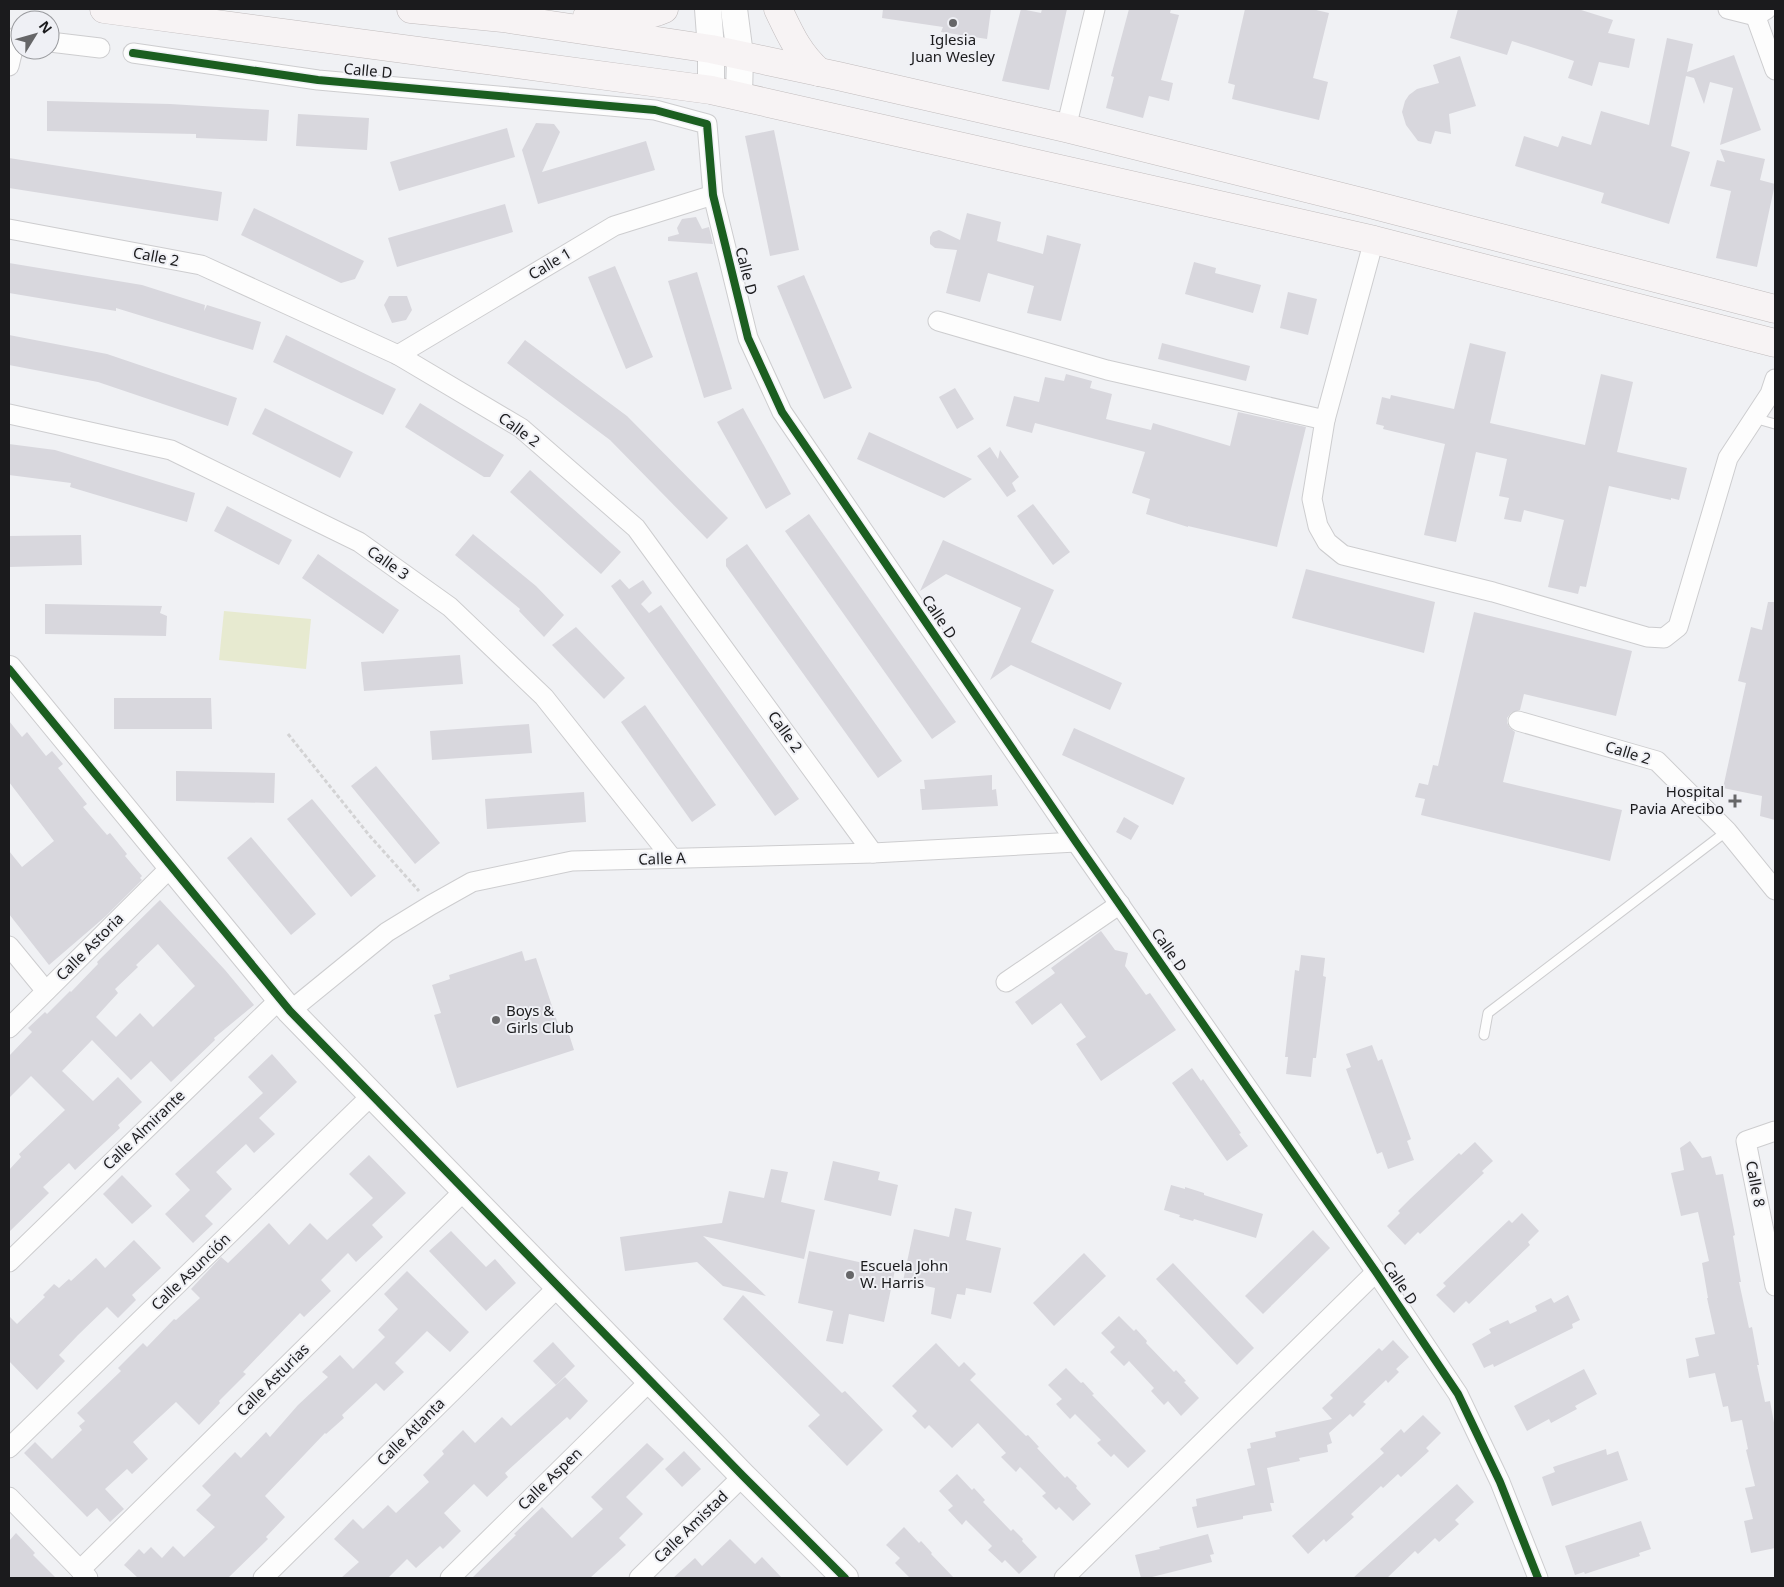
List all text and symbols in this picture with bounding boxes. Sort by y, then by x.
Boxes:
north arrow [10,10,60,60]
text: N [35,17,57,37]
marker: Iglesia Juan Wesley [947,17,959,29]
place label: Iglesia Juan Wesley [909,29,995,66]
street label: Calle D [343,58,393,82]
street label: Calle 2 [131,242,181,270]
street label: Calle 1 [524,243,575,284]
street label: Calle D [731,245,763,297]
street label: Calle 2 [495,407,544,451]
street label: Calle 3 [364,541,413,584]
street label: Calle D [918,591,962,642]
street label: Calle 2 [764,707,808,756]
street label: Calle 2 [1603,736,1653,768]
place label: Hospital Pavia Arecibo [1629,781,1724,818]
marker: Hospital Pavia Arecibo [1728,794,1742,808]
street label: Calle A [638,847,686,869]
street label: Calle Astoria [51,908,127,984]
street label: Calle D [1148,924,1192,975]
place label: Boys & Girls Club [506,1000,574,1037]
marker: Boys & Girls Club [490,1014,502,1026]
street label: Calle Almirante [98,1085,189,1174]
street label: Calle 8 [1742,1159,1770,1209]
street label: Calle Asunción [146,1228,234,1314]
place label: Escuela John W. Harris [860,1255,948,1292]
street label: Calle D [1379,1257,1423,1308]
marker: Escuela John W. Harris [844,1269,856,1281]
street label: Calle Asturias [232,1339,313,1420]
street label: Calle Atlanta [372,1393,449,1470]
street label: Calle Aspen [513,1443,586,1514]
street label: Calle Amistad [649,1486,732,1567]

